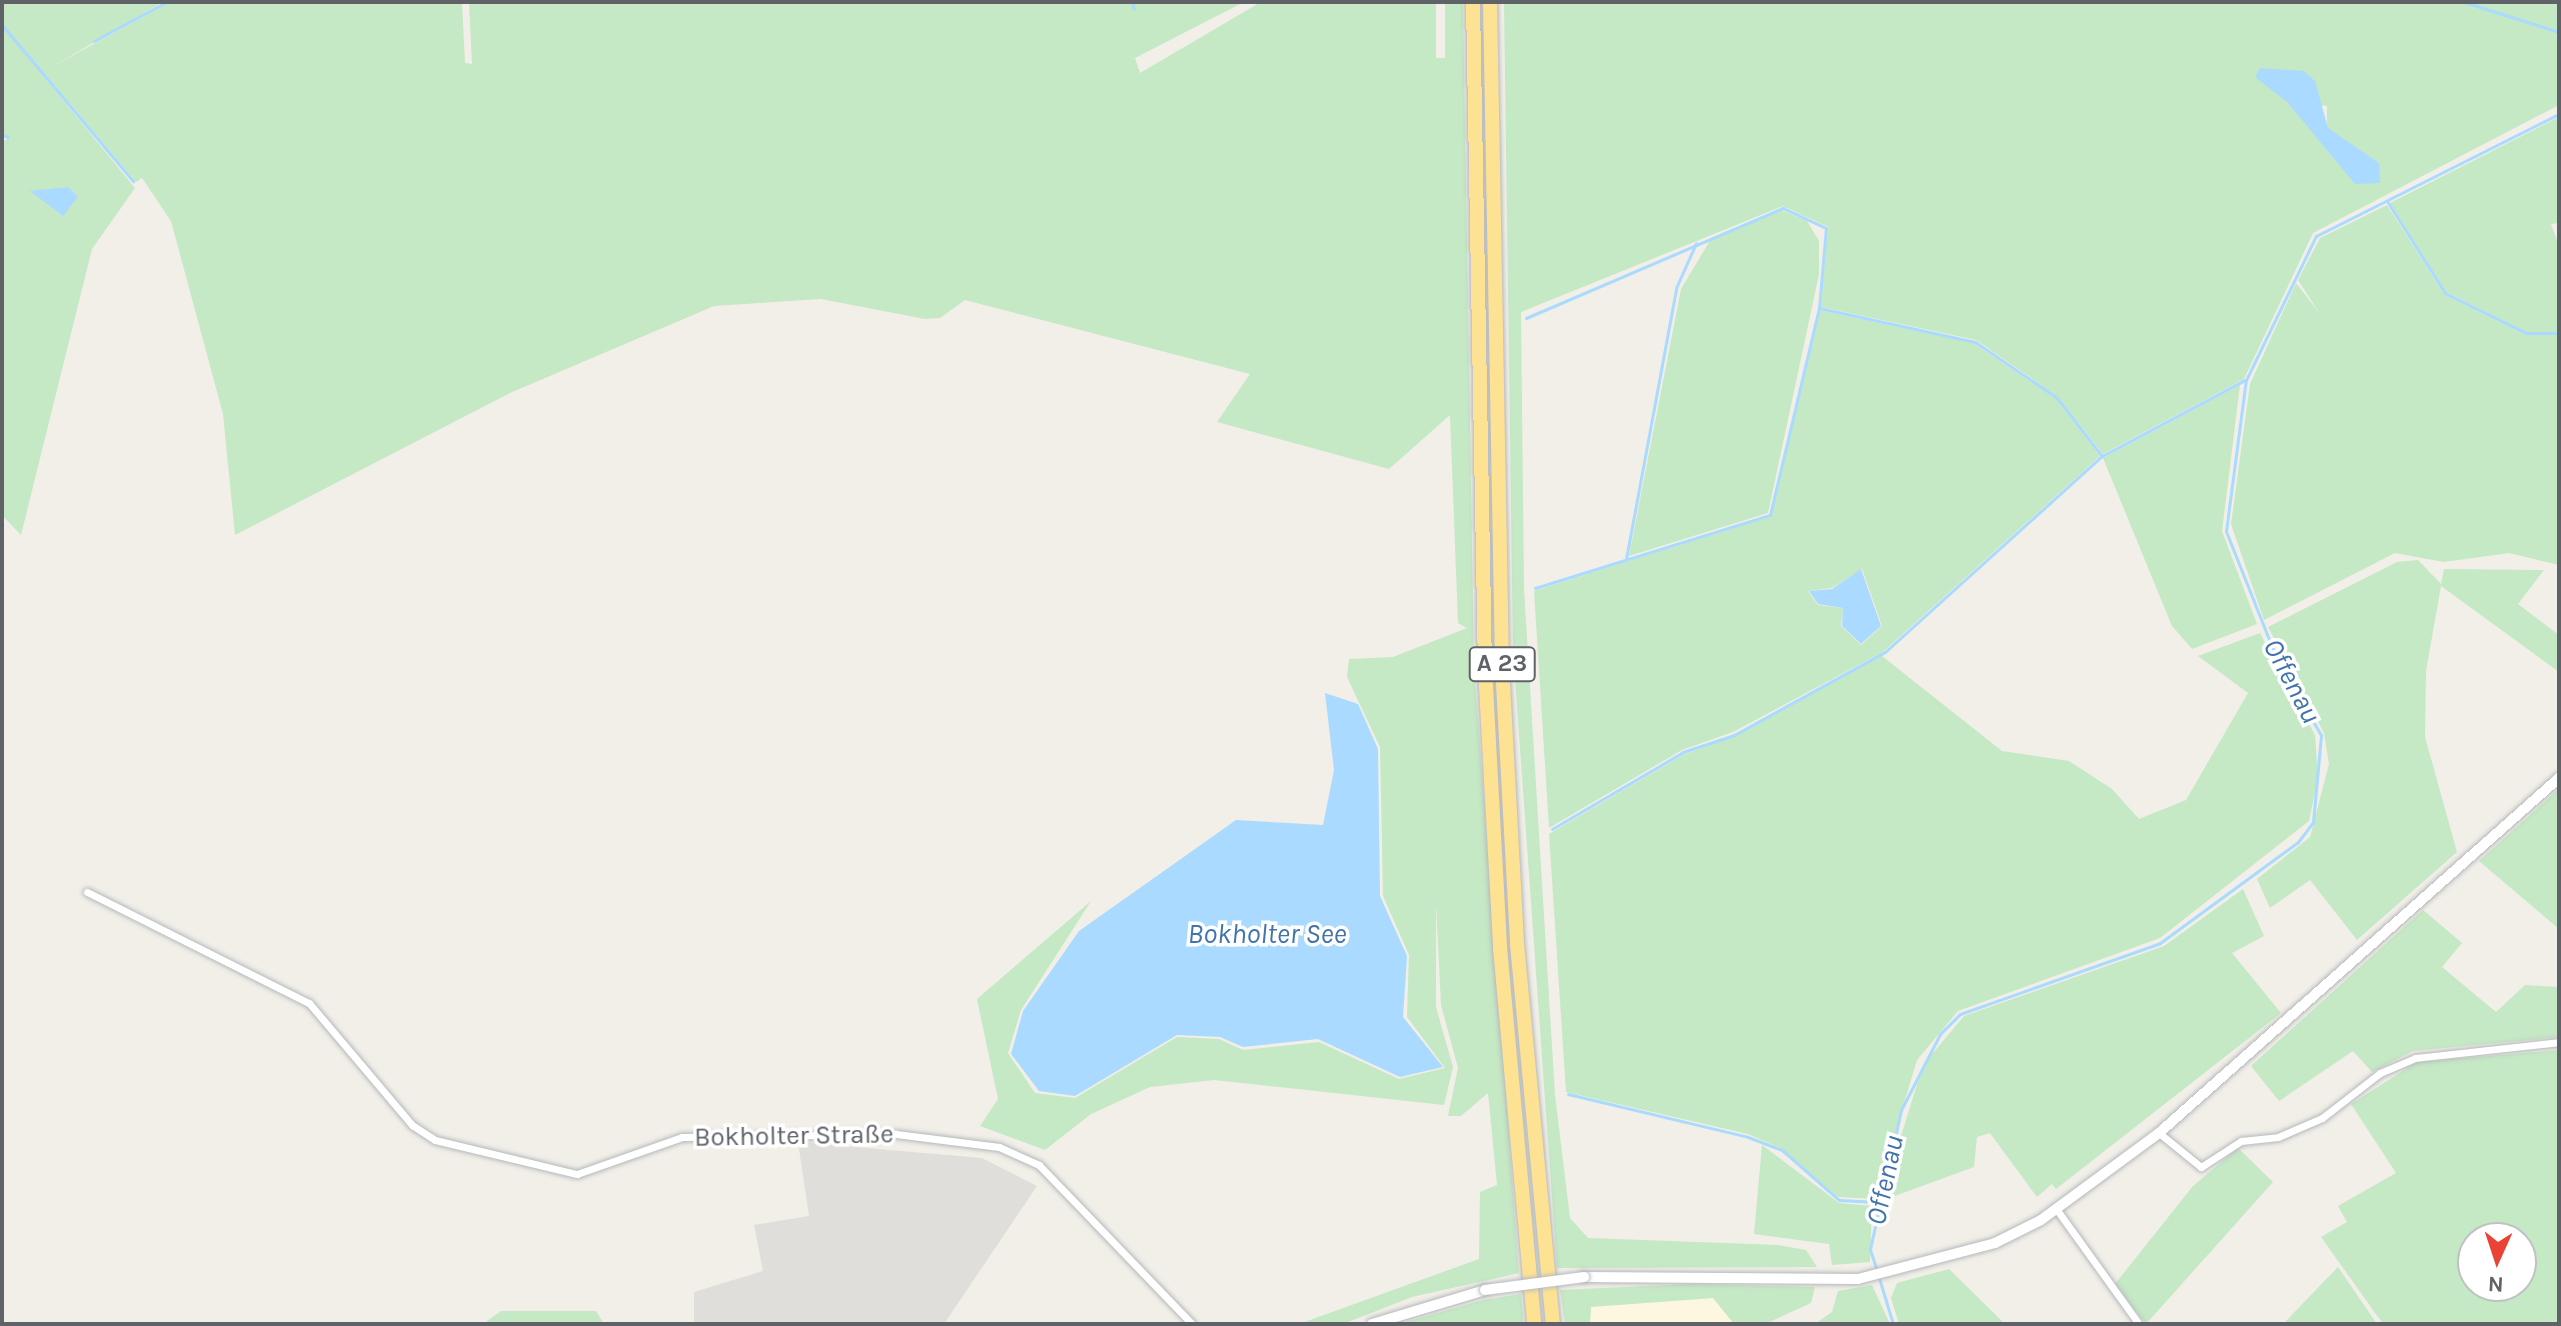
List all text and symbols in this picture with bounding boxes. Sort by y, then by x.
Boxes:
water label: Offenau [2256,633,2328,729]
road number: A 23 [1468,644,1536,684]
water label: Bokholter See [1188,917,1346,951]
street label: Bokholter Straße [694,1119,894,1153]
water label: Offenau [1859,1132,1911,1228]
north arrow [2457,1222,2537,1302]
text: N [2487,1271,2504,1297]

